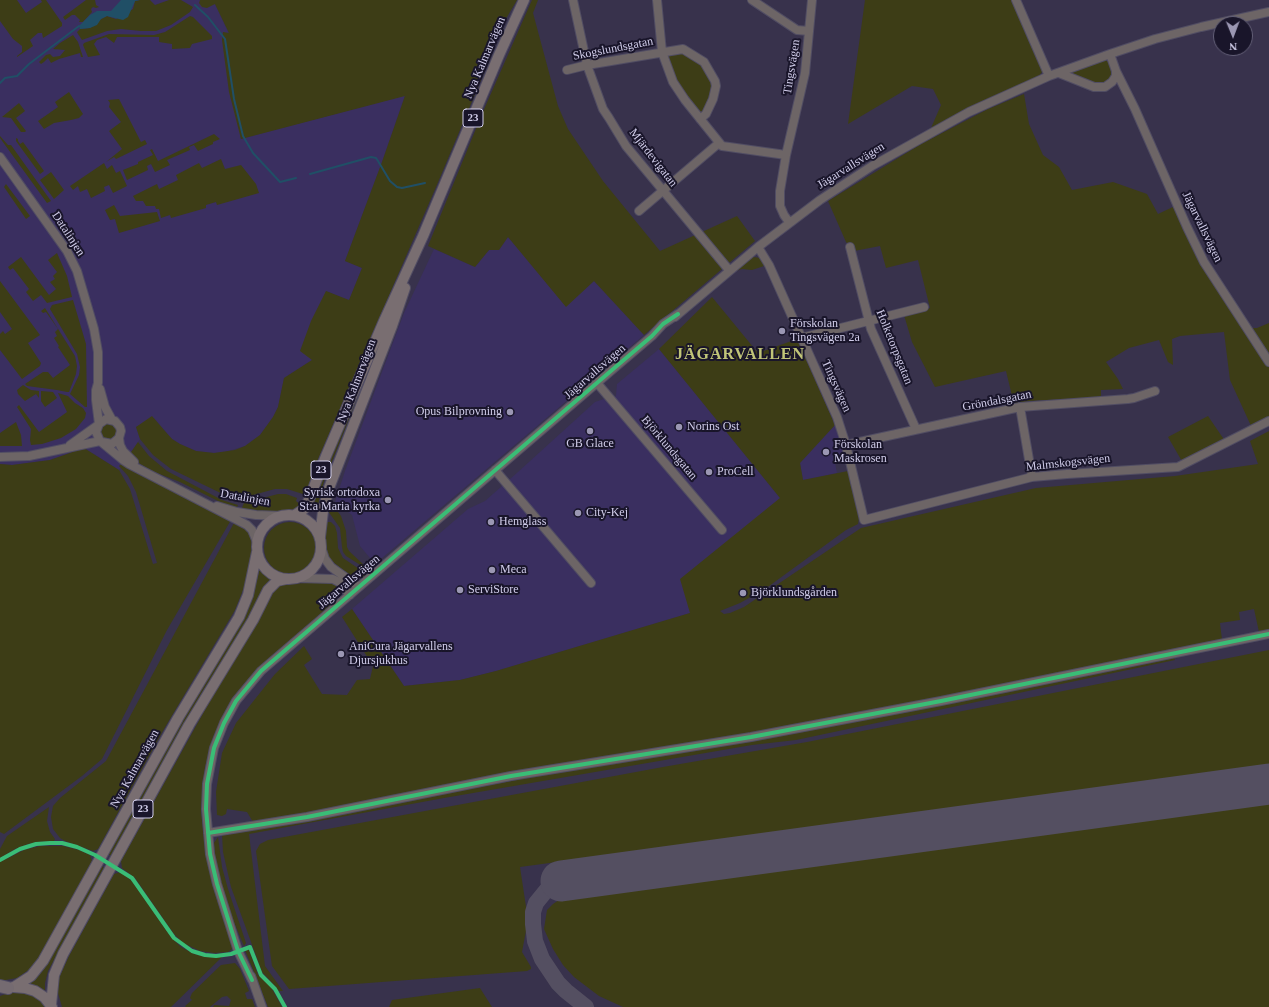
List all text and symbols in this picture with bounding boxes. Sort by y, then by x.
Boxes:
street label: Nya Kalmarvägen [461,15,509,101]
north arrow [1213,16,1253,56]
street label: Skogslundsgatan [572,34,654,64]
street label: Tingsvägen [781,38,803,96]
text: N [1229,41,1237,53]
road number: 23 [463,109,483,127]
street label: Mjärdevigatan [626,126,680,190]
street label: Jägarvallsvägen [815,140,887,192]
street label: Jägarvallsvägen [1179,189,1225,265]
street label: Datalinjen [48,209,88,259]
street label: Holketorpsgatan [872,308,916,386]
place label: Förskolan Tingsvägen 2a [790,317,860,345]
marker: Förskolan Tingsvägen 2a [777,326,787,336]
street label: Nya Kalmarvägen [335,338,379,424]
street label: Jägarvallsvägen [561,341,629,403]
district label: JÄGARVALLEN [675,345,805,365]
street label: Tingsvägen [818,358,854,414]
street label: Gröndalsgatan [961,387,1033,415]
place label: Opus Bilprovning [416,405,502,419]
marker: Opus Bilprovning [505,407,515,417]
street label: Björklundsgatan [638,413,700,483]
place label: Norins Ost [687,420,739,434]
marker: Norins Ost [674,422,684,432]
marker: GB Glace [585,426,595,436]
place label: GB Glace [566,437,614,451]
place label: Förskolan Maskrosen [834,438,887,466]
marker: Förskolan Maskrosen [821,447,831,457]
street label: Malmskogsvägen [1025,451,1111,475]
road number: 23 [311,461,331,479]
place label: ProCell [717,465,754,479]
marker: ProCell [704,467,714,477]
place label: Syrisk ortodoxa St:a Maria kyrka [299,486,380,514]
street label: Datalinjen [219,487,271,509]
marker: Syrisk ortodoxa St:a Maria kyrka [383,495,393,505]
place label: City-Kej [586,506,628,520]
marker: City-Kej [573,508,583,518]
place label: Hemglass [499,515,546,529]
marker: Hemglass [486,517,496,527]
street label: Jägarvallsvägen [315,552,383,612]
place label: Meca [500,563,527,577]
marker: Meca [487,565,497,575]
place label: ServiStore [468,583,519,597]
marker: ServiStore [455,585,465,595]
place label: Björklundsgården [751,586,837,600]
marker: Björklundsgården [738,588,748,598]
place label: AniCura Jägarvallens Djursjukhus [349,640,453,668]
marker: AniCura Jägarvallens Djursjukhus [336,649,346,659]
street label: Nya Kalmarvägen [107,727,163,811]
road number: 23 [133,800,153,818]

